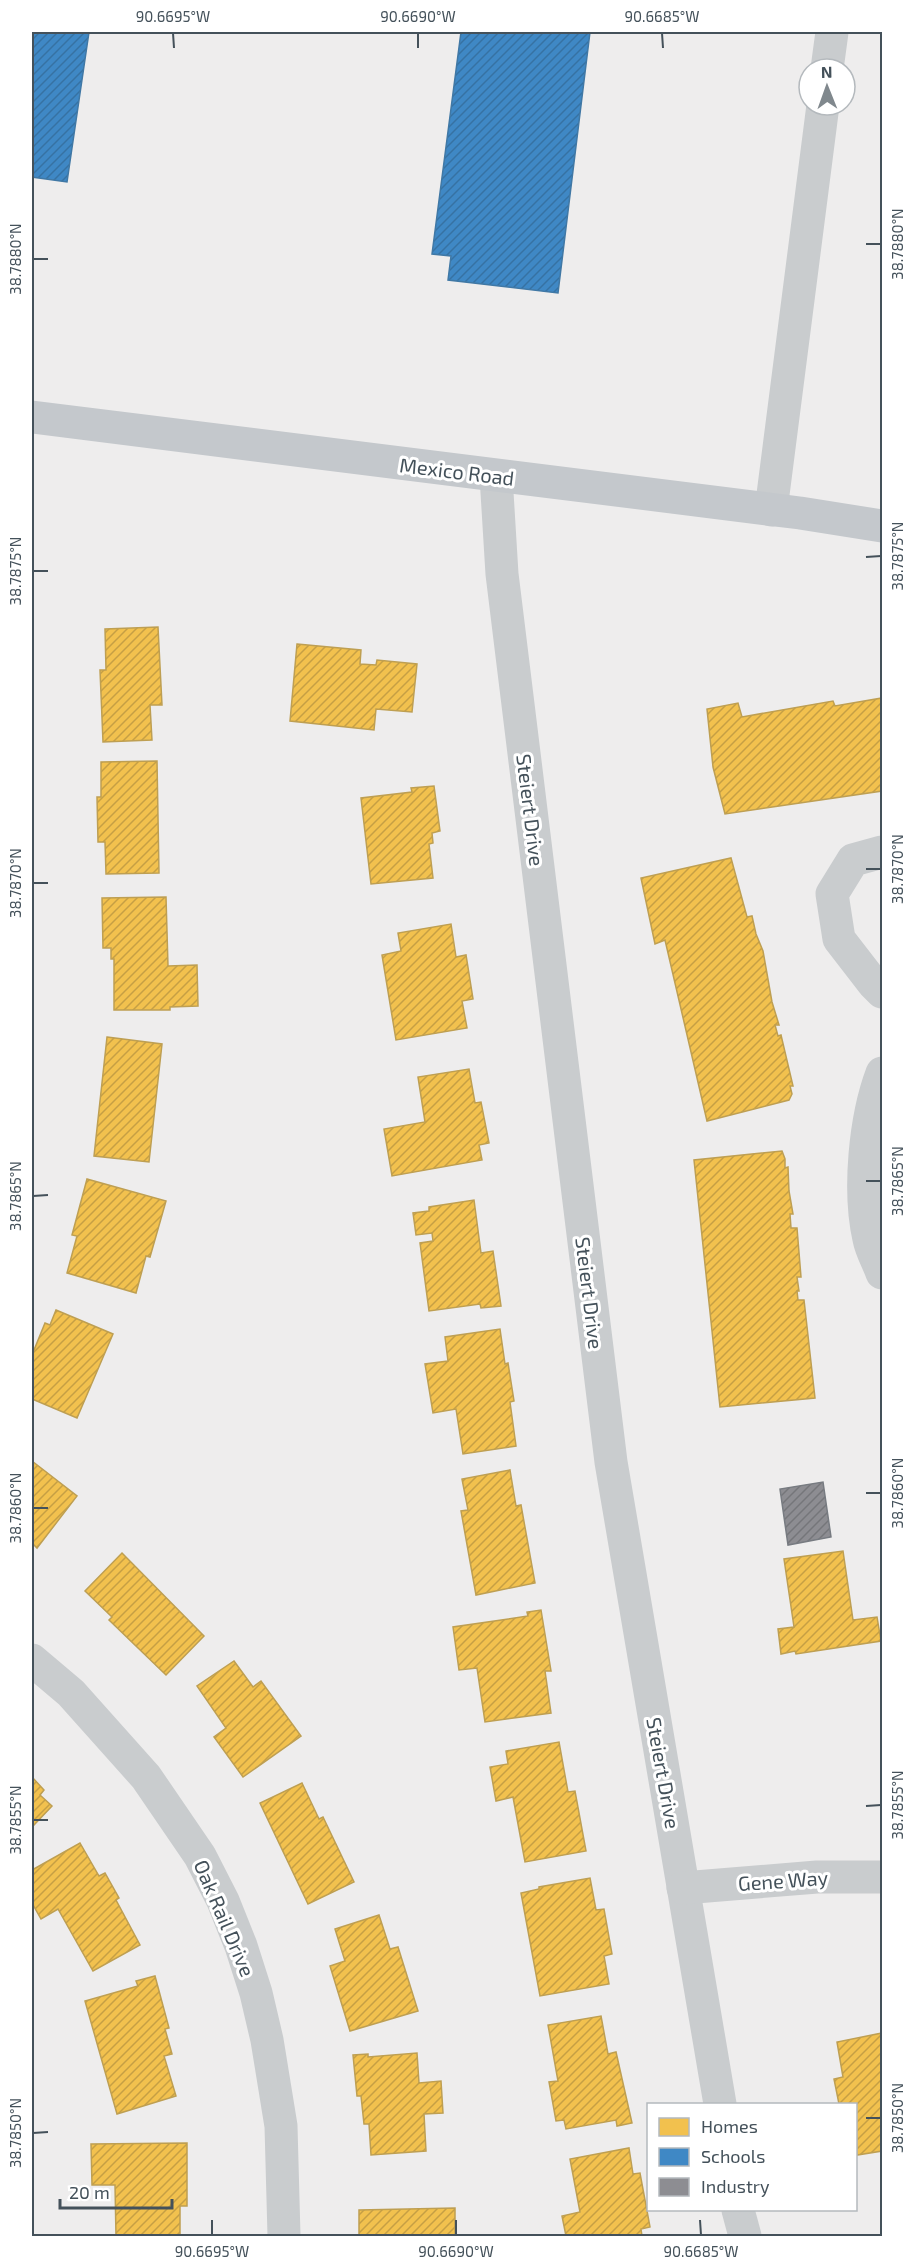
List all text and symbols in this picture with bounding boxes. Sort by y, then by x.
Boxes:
text: 90.6695°W [136,7,210,25]
text: 90.6690°W [380,7,456,25]
text: 90.6685°W [624,7,700,25]
north arrow [797,57,857,117]
text: N [821,62,833,81]
text: 38.7880°N [888,208,906,280]
text: 38.7880°N [6,223,24,295]
street label: Mexico Road [398,452,516,490]
text: 38.7875°N [888,522,906,590]
text: 38.7875°N [6,537,24,605]
street label: Steiert Drive [512,753,550,867]
text: 38.7870°N [888,834,906,904]
text: 38.7870°N [6,848,24,918]
text: 38.7865°N [888,1146,906,1216]
text: 38.7865°N [6,1161,24,1231]
street label: Steiert Drive [571,1236,609,1350]
text: 38.7860°N [888,1458,906,1528]
text: 38.7860°N [6,1473,24,1543]
street label: Steiert Drive [642,1715,686,1831]
text: 38.7855°N [888,1770,906,1840]
text: 38.7855°N [6,1785,24,1855]
street label: Oak Rail Drive [190,1856,260,1980]
street label: Gene Way [737,1865,829,1895]
text: 38.7850°N [888,2083,906,2153]
text: 38.7850°N [6,2098,24,2168]
legend [647,2103,857,2211]
text: Homes [701,2115,758,2137]
text: Schools [701,2145,765,2167]
scale bar [60,2172,172,2210]
text: Industry [701,2175,770,2197]
text: 20 m [69,2181,110,2203]
text: 90.6695°W [175,2242,249,2260]
text: 90.6690°W [418,2242,494,2260]
text: 90.6685°W [663,2242,739,2260]

